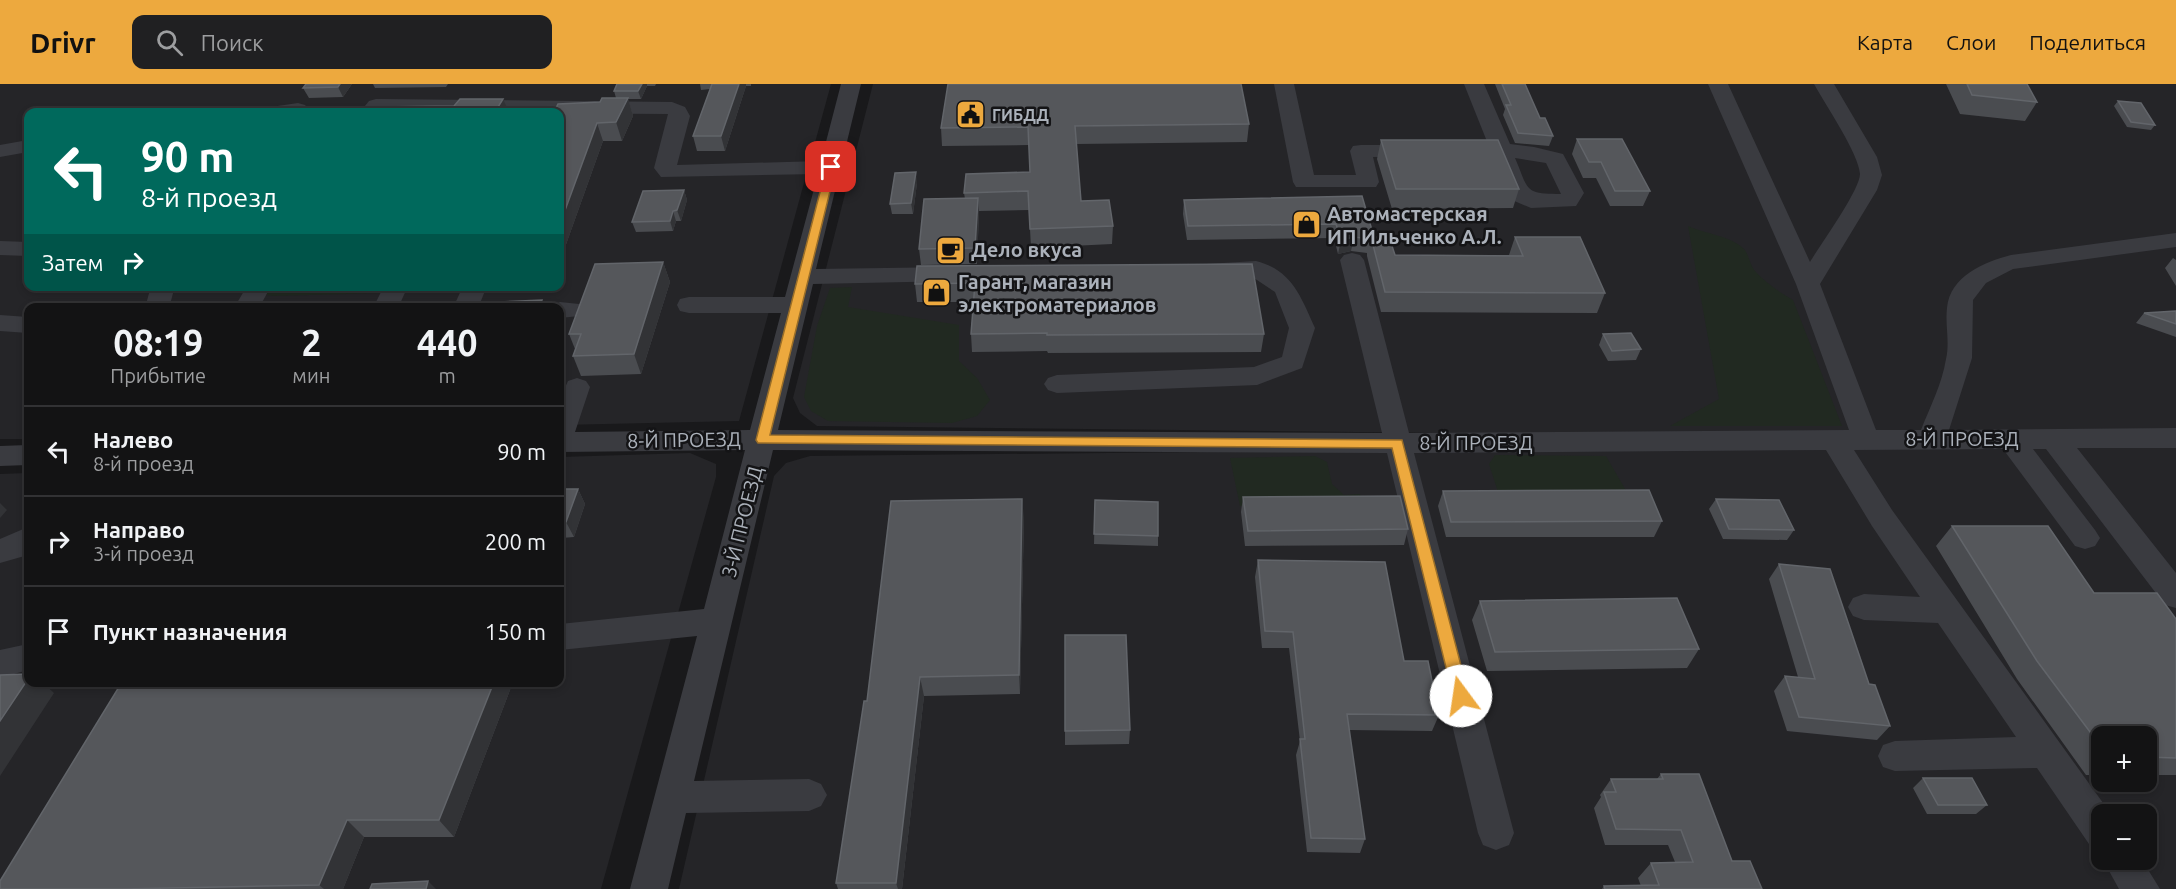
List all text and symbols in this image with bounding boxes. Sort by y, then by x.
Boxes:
search box [132,15,552,69]
icon: search [153,26,186,59]
text: Drivr [30,27,96,58]
text: Поиск [201,30,263,55]
text: Карта [1857,30,1913,54]
text: Слои [1946,30,1996,54]
text: Поделиться [2029,30,2146,54]
public building icon: ГИБДД [955,99,987,131]
place label: ГИБДД [992,106,1049,124]
icon: left [42,132,120,210]
text: 90 m [141,133,235,180]
pin [805,141,856,192]
icon: arrive [814,150,847,183]
text: 8-й проезд [141,182,277,212]
place label: Автомастерская ИП Ильченко А.Л. [1327,202,1502,248]
shop icon: Автомастерская ИП Ильченко А.Л. [1290,209,1322,241]
cafe icon: Дело вкуса [934,234,966,266]
place label: Дело вкуса [971,238,1082,261]
icon: right [116,246,149,279]
text: Затем [42,250,104,275]
place label: Гарант, магазин электроматериалов [958,270,1157,316]
shop icon: Гарант, магазин электроматериалов [921,277,953,309]
text: 08:19 [113,322,203,363]
text: 2 [301,322,322,363]
text: 440 [417,322,478,363]
text: Прибытие [110,364,206,387]
text: мин [292,364,330,387]
text: m [439,364,456,387]
text: Налево [93,427,173,452]
street label: 8-Й ПРОЕЗД [627,427,741,452]
street label: 8-Й ПРОЕЗД [1905,427,2019,450]
street label: 8-Й ПРОЕЗД [1419,431,1533,454]
icon: left [42,435,75,468]
text: 90 m [497,439,546,464]
text: 8-й проезд [93,452,194,475]
street label: 3-Й ПРОЕЗД [717,464,766,580]
text: Направо [93,517,185,542]
icon: right [42,525,75,558]
text: 200 m [485,529,546,554]
text: 3-й проезд [93,542,194,565]
icon: arrive [42,615,75,648]
text: Пункт назначения [93,619,287,644]
text: 150 m [485,619,546,644]
position arrow [1429,664,1493,728]
map controls [2091,726,2157,870]
button: + [2091,726,2157,792]
button: − [2091,804,2157,870]

